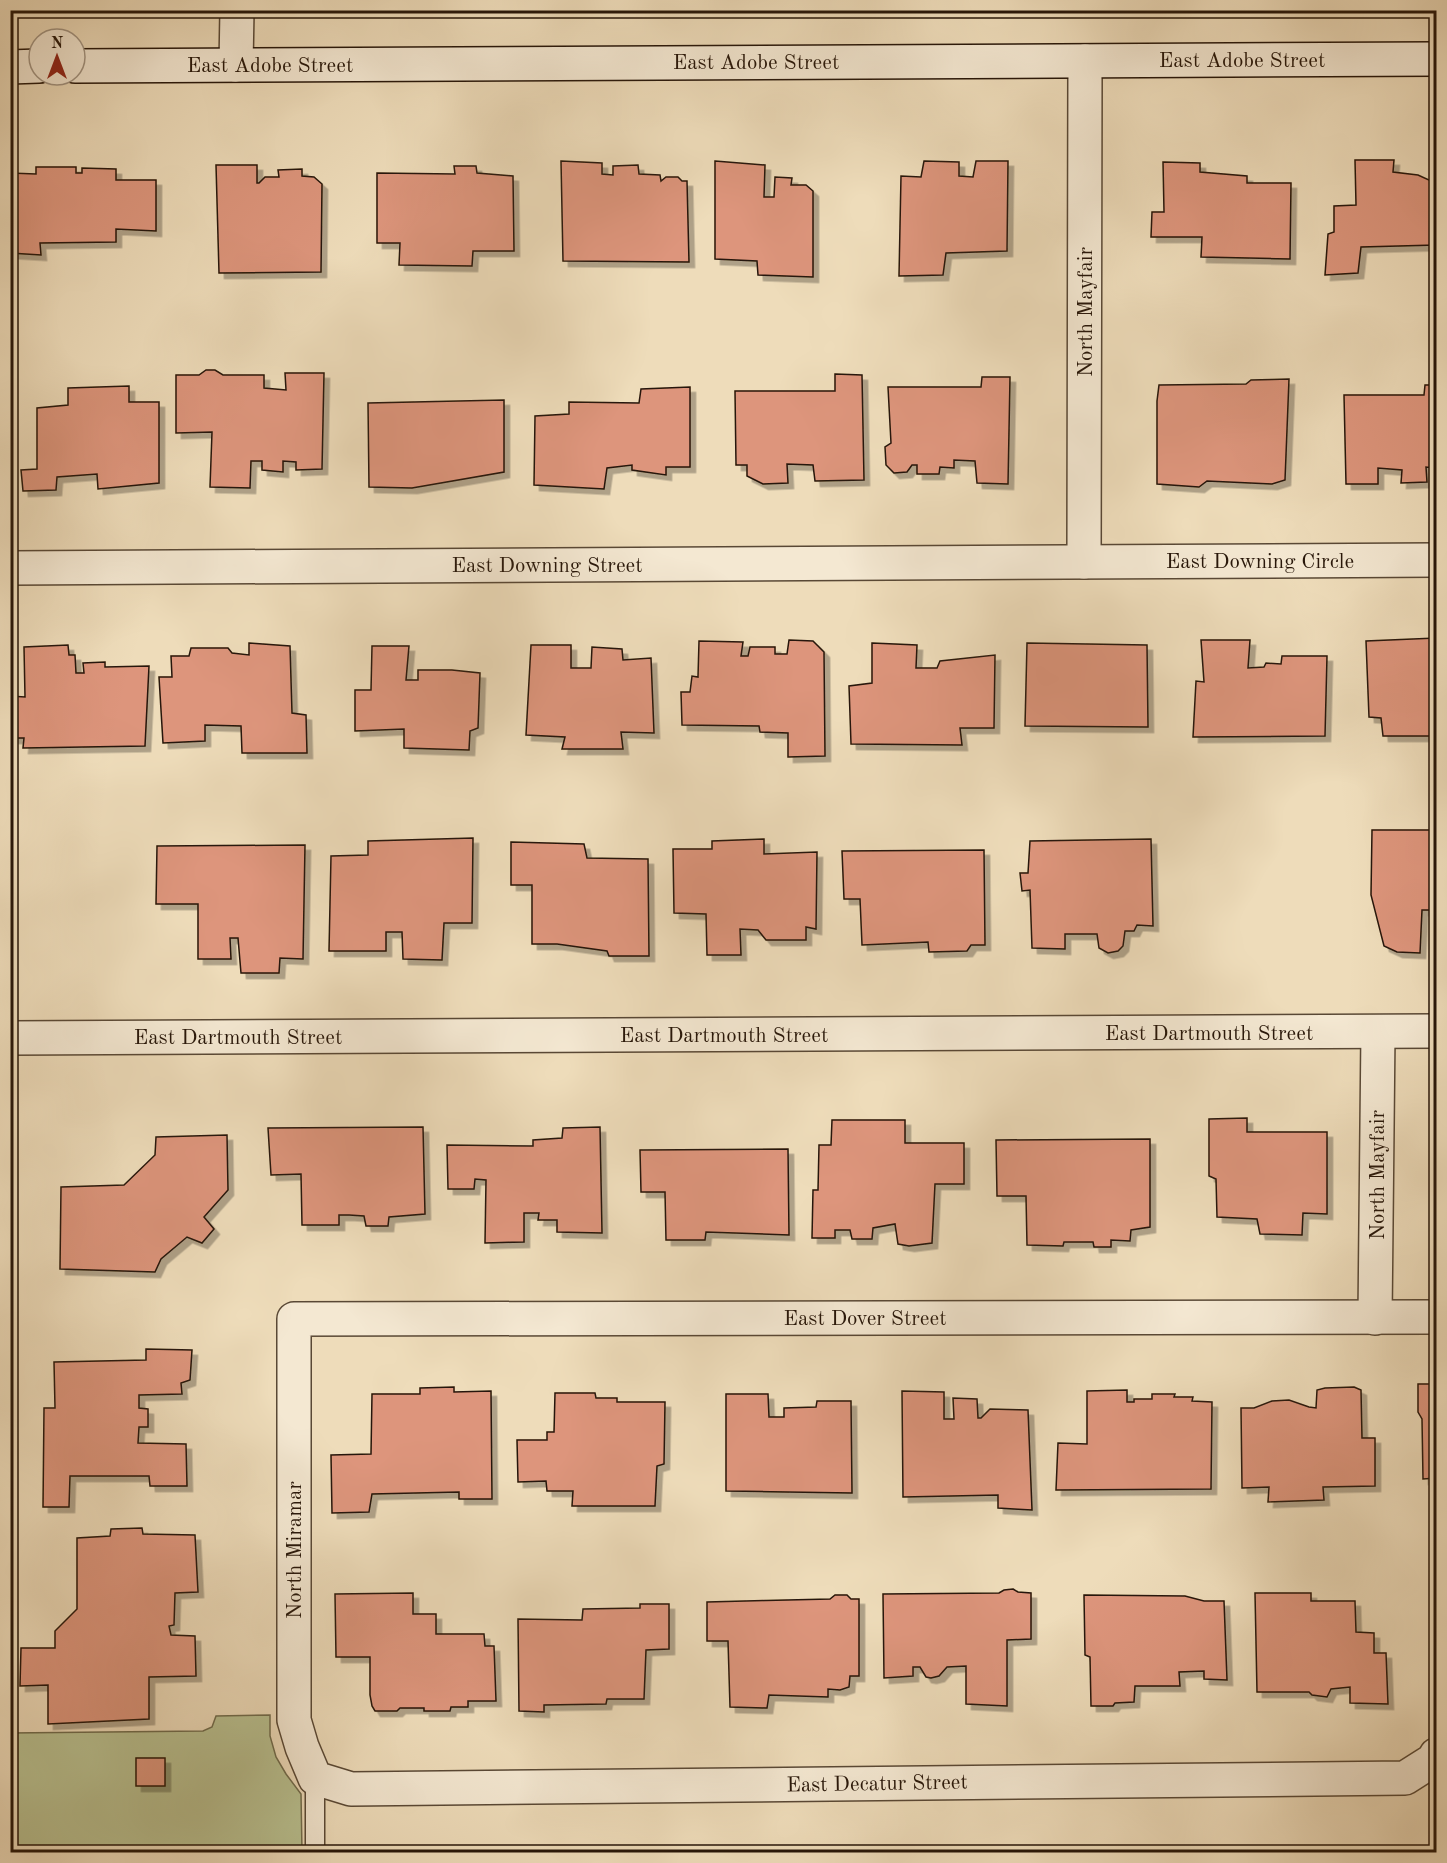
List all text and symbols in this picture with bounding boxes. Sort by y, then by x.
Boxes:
north arrow [27,27,87,87]
text: N [51,36,64,52]
street label: East Adobe Street [1159,51,1325,72]
street label: East Adobe Street [673,53,839,74]
street label: East Adobe Street [187,56,353,77]
street label: North Mayfair [1076,247,1097,377]
street label: East Downing Circle [1166,552,1354,573]
street label: East Downing Street [451,556,643,577]
street label: East Dartmouth Street [1105,1024,1313,1045]
street label: East Dartmouth Street [620,1026,828,1047]
street label: East Dartmouth Street [134,1028,342,1049]
street label: North Mayfair [1368,1110,1389,1240]
street label: East Dover Street [783,1309,947,1330]
street label: North Miramar [285,1481,306,1619]
street label: East Decatur Street [786,1772,968,1797]

